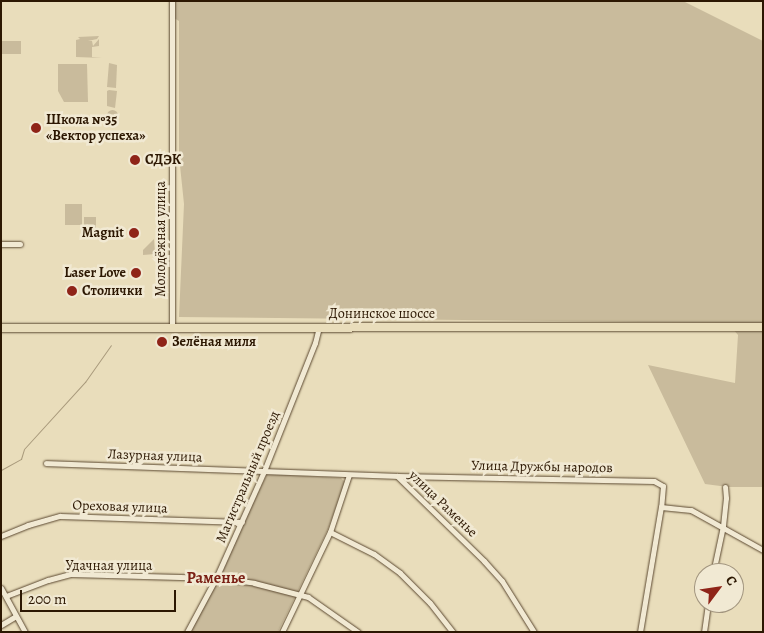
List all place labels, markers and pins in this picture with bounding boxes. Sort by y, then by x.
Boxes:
place label: Школа №35 «Вектор успеха» [46,112,145,144]
marker: Школа №35 «Вектор успеха» [30,122,42,134]
place label: СДЭК [145,152,181,168]
marker: СДЭК [129,154,141,166]
place label: Magnit [82,225,124,241]
marker: Magnit [128,227,140,239]
place label: Laser Love [64,265,126,281]
marker: Laser Love [130,267,142,279]
place label: Столички [82,283,142,299]
marker: Столички [66,285,78,297]
place label: Зелёная миля [172,334,256,350]
marker: Зелёная миля [156,336,168,348]

